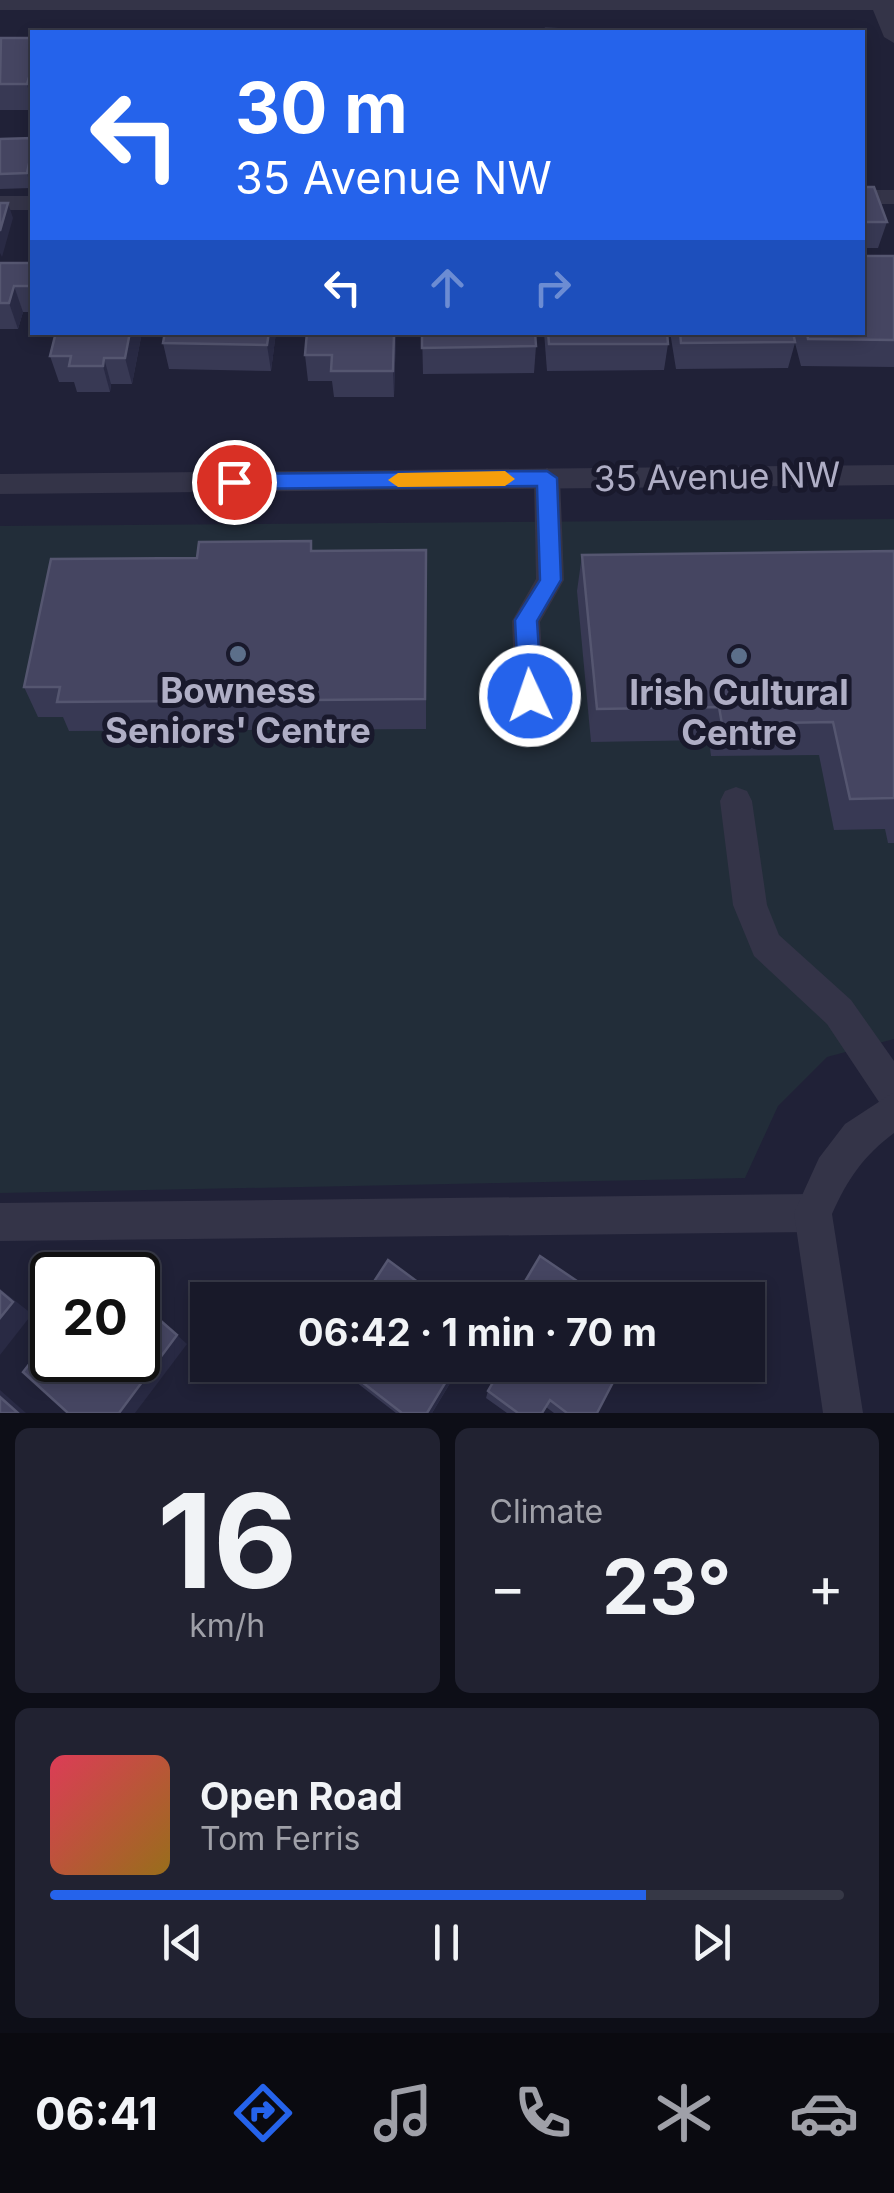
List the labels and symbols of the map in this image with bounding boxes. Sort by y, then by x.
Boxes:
pin [192,440,277,525]
street label: 35 Avenue NW [593,453,841,499]
marker: Bowness Seniors' Centre [227,643,249,665]
position arrow [478,644,582,748]
marker: Irish Cultural Centre [728,645,750,667]
place label: Bowness Seniors' Centre [105,669,371,751]
place label: Irish Cultural Centre [629,671,849,753]
speed limit sign: 20 [30,1252,160,1382]

